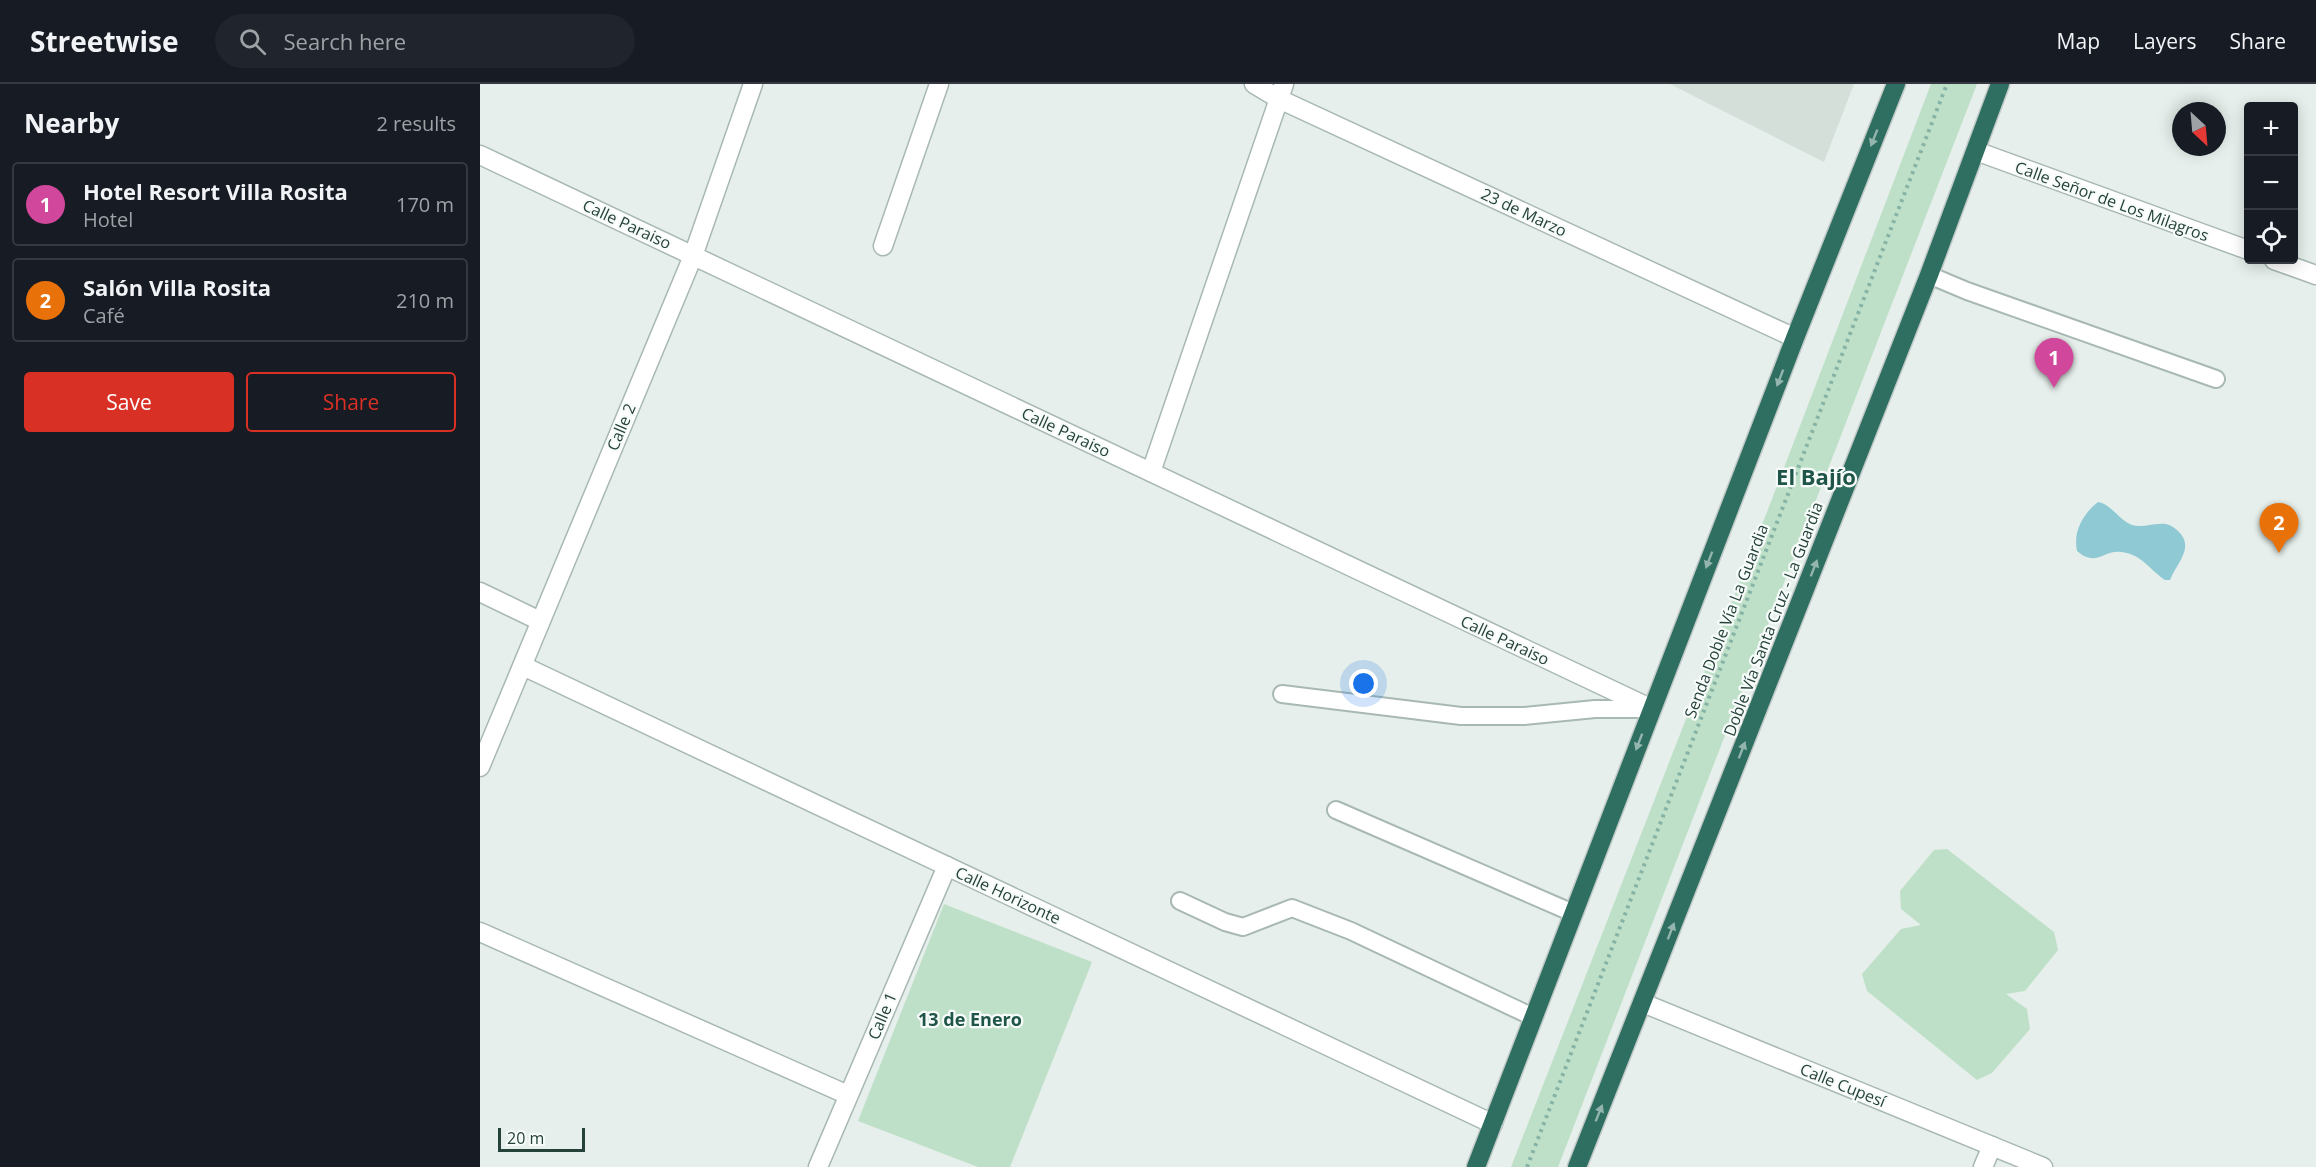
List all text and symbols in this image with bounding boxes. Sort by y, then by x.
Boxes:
search box [215,14,635,68]
text: Streetwise [30,22,179,60]
icon: search [236,25,269,58]
text: Search here [284,26,406,56]
text: Map [2057,27,2100,55]
text: Layers [2133,27,2197,55]
text: Share [2230,27,2286,55]
north arrow [2172,102,2226,156]
map controls [2244,102,2298,264]
button: + [2244,102,2298,156]
text: Nearby [24,105,119,141]
text: 2 results [376,110,456,137]
one-way arrow [1869,130,1879,148]
street label: Calle Señor de Los Milagros [2012,156,2212,246]
button: − [2244,156,2298,210]
text: Hotel Resort Villa Rosita [83,176,348,206]
street label: 23 de Marzo [1478,183,1570,241]
text: 1 [40,191,51,218]
text: 170 m [396,191,454,218]
street label: Calle Paraiso [579,194,675,254]
text: Hotel [83,206,133,233]
button: locate [2244,210,2298,264]
text: Salón Villa Rosita [83,272,271,302]
text: 2 [40,287,51,314]
text: 210 m [396,287,454,314]
text: Café [83,302,125,329]
pin: 1 [2034,338,2074,388]
one-way arrow [1774,370,1784,388]
button: Save [24,372,234,432]
button: Share [246,372,456,432]
street label: Calle 2 [601,400,641,454]
street label: Calle Paraiso [1018,402,1114,462]
district label: El Bajío [1776,461,1856,491]
street label: Doble Vía Santa Cruz - La Guardia [1718,499,1828,739]
pin: 2 [2260,504,2298,553]
street label: Senda Doble Vía La Guardia [1679,521,1773,721]
one-way arrow [1704,552,1714,570]
one-way arrow [1809,559,1819,577]
street label: Calle Paraiso [1457,610,1553,670]
your location [1349,669,1378,698]
one-way arrow [1634,734,1644,752]
one-way arrow [1738,741,1747,759]
street label: Calle Horizonte [952,861,1064,929]
one-way arrow [1666,922,1676,940]
street label: Calle 1 [862,989,902,1043]
district label: 13 de Enero [918,1007,1022,1031]
street label: Calle Cupesí [1797,1058,1890,1113]
one-way arrow [1594,1103,1604,1121]
scale bar [498,1125,585,1152]
text: 20 m [507,1127,544,1149]

